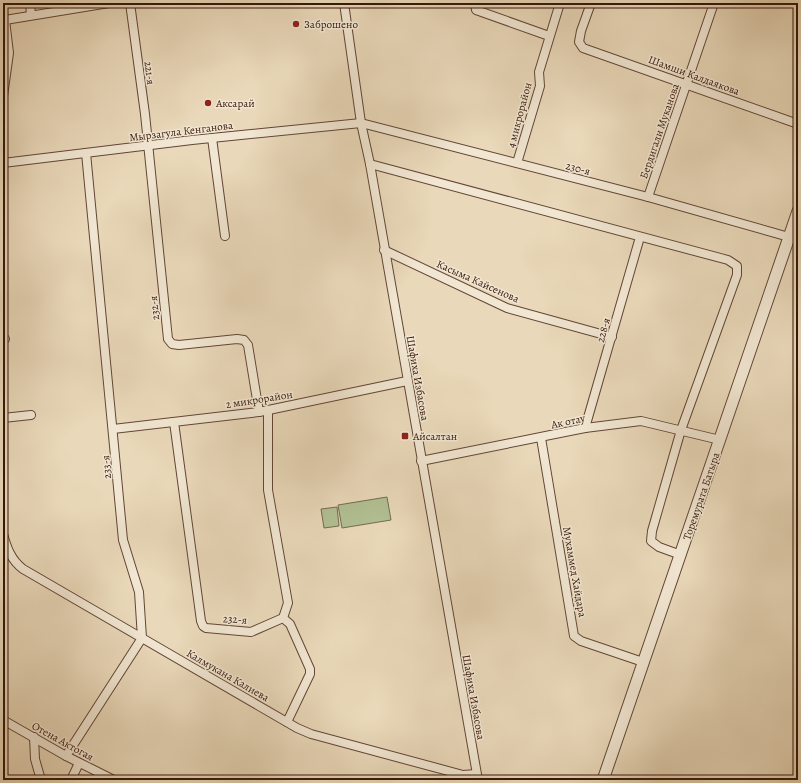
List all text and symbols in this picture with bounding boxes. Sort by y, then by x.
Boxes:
place label: Заброшено [304,17,358,32]
marker: Заброшено [291,19,301,29]
street label: Шамши Калдаякова [646,52,742,99]
street label: 221-я [141,60,158,86]
street label: 4 микрорайон [504,81,535,150]
street label: Бердигали Муканова [636,81,683,181]
place label: Аксарай [215,96,255,111]
marker: Аксарай [203,98,213,108]
street label: Мырзагула Кенганова [128,118,235,145]
street label: 230-я [564,158,592,179]
street label: Касыма Кайсенова [434,257,522,307]
street label: 232-я [146,295,163,321]
street label: 228-я [593,316,614,344]
street label: Шафиха Избасова [403,334,433,423]
street label: 2 микрорайон [225,387,294,412]
street label: Ак отау [549,410,587,433]
place label: Айсалтан [412,429,457,444]
marker: Айсалтан [400,431,410,441]
street label: Торемурата Батыра [679,449,724,542]
street label: 233-я [98,455,115,479]
street label: Мухаммед Хайдара [559,526,590,619]
street label: 232-я [222,611,248,628]
street label: Калмукана Калиева [184,646,273,706]
street label: Шафиха Избасова [459,653,489,742]
street label: Отена Актогая [29,718,96,765]

